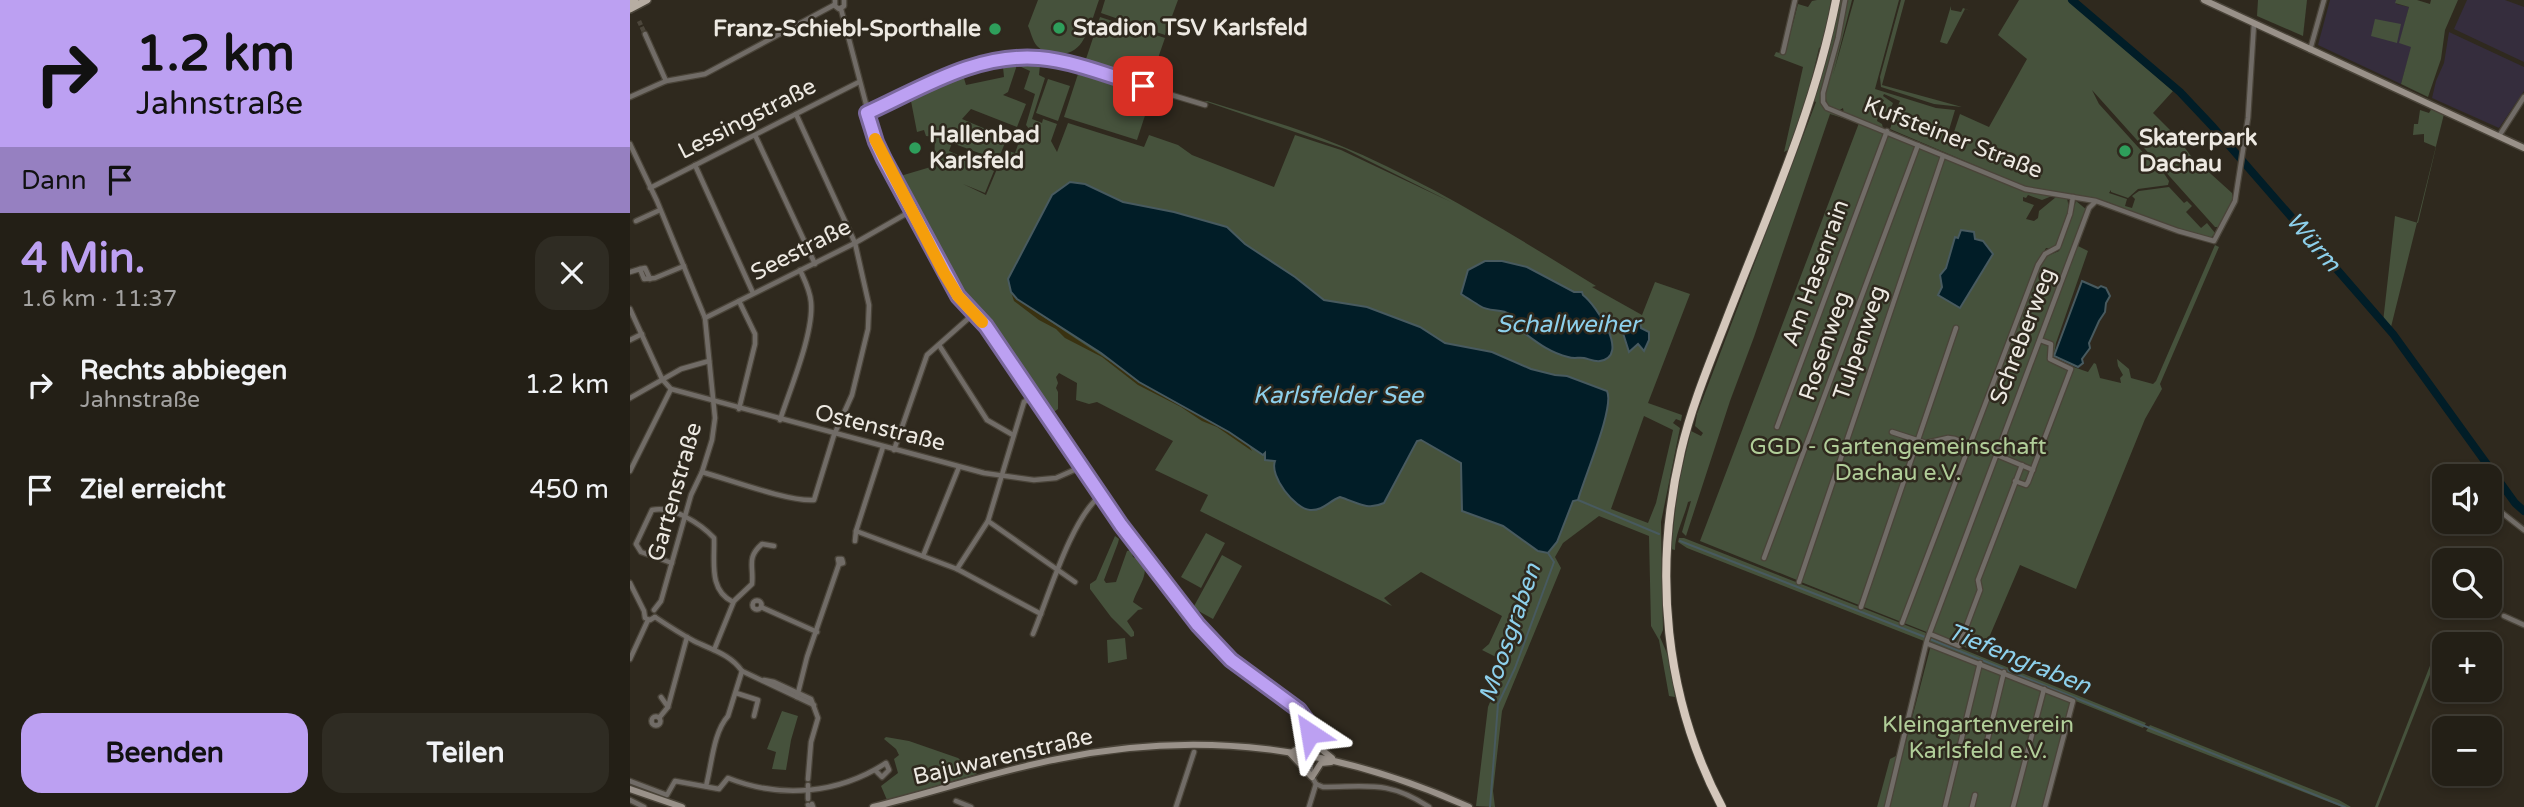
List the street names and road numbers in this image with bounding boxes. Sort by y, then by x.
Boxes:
street label: Lessingstraße [673,72,821,166]
street label: Kufsteiner Straße [1860,91,2046,185]
street label: Am Hasenrain [1777,196,1855,350]
street label: Seestraße [746,213,856,287]
street label: Schreberweg [1984,264,2062,408]
street label: Tulpenweg [1827,282,1893,404]
street label: Rosenweg [1793,288,1857,404]
street label: Ostenstraße [812,398,948,458]
street label: Gartenstraße [642,419,708,565]
street label: Bajuwarenstraße [910,723,1096,791]

